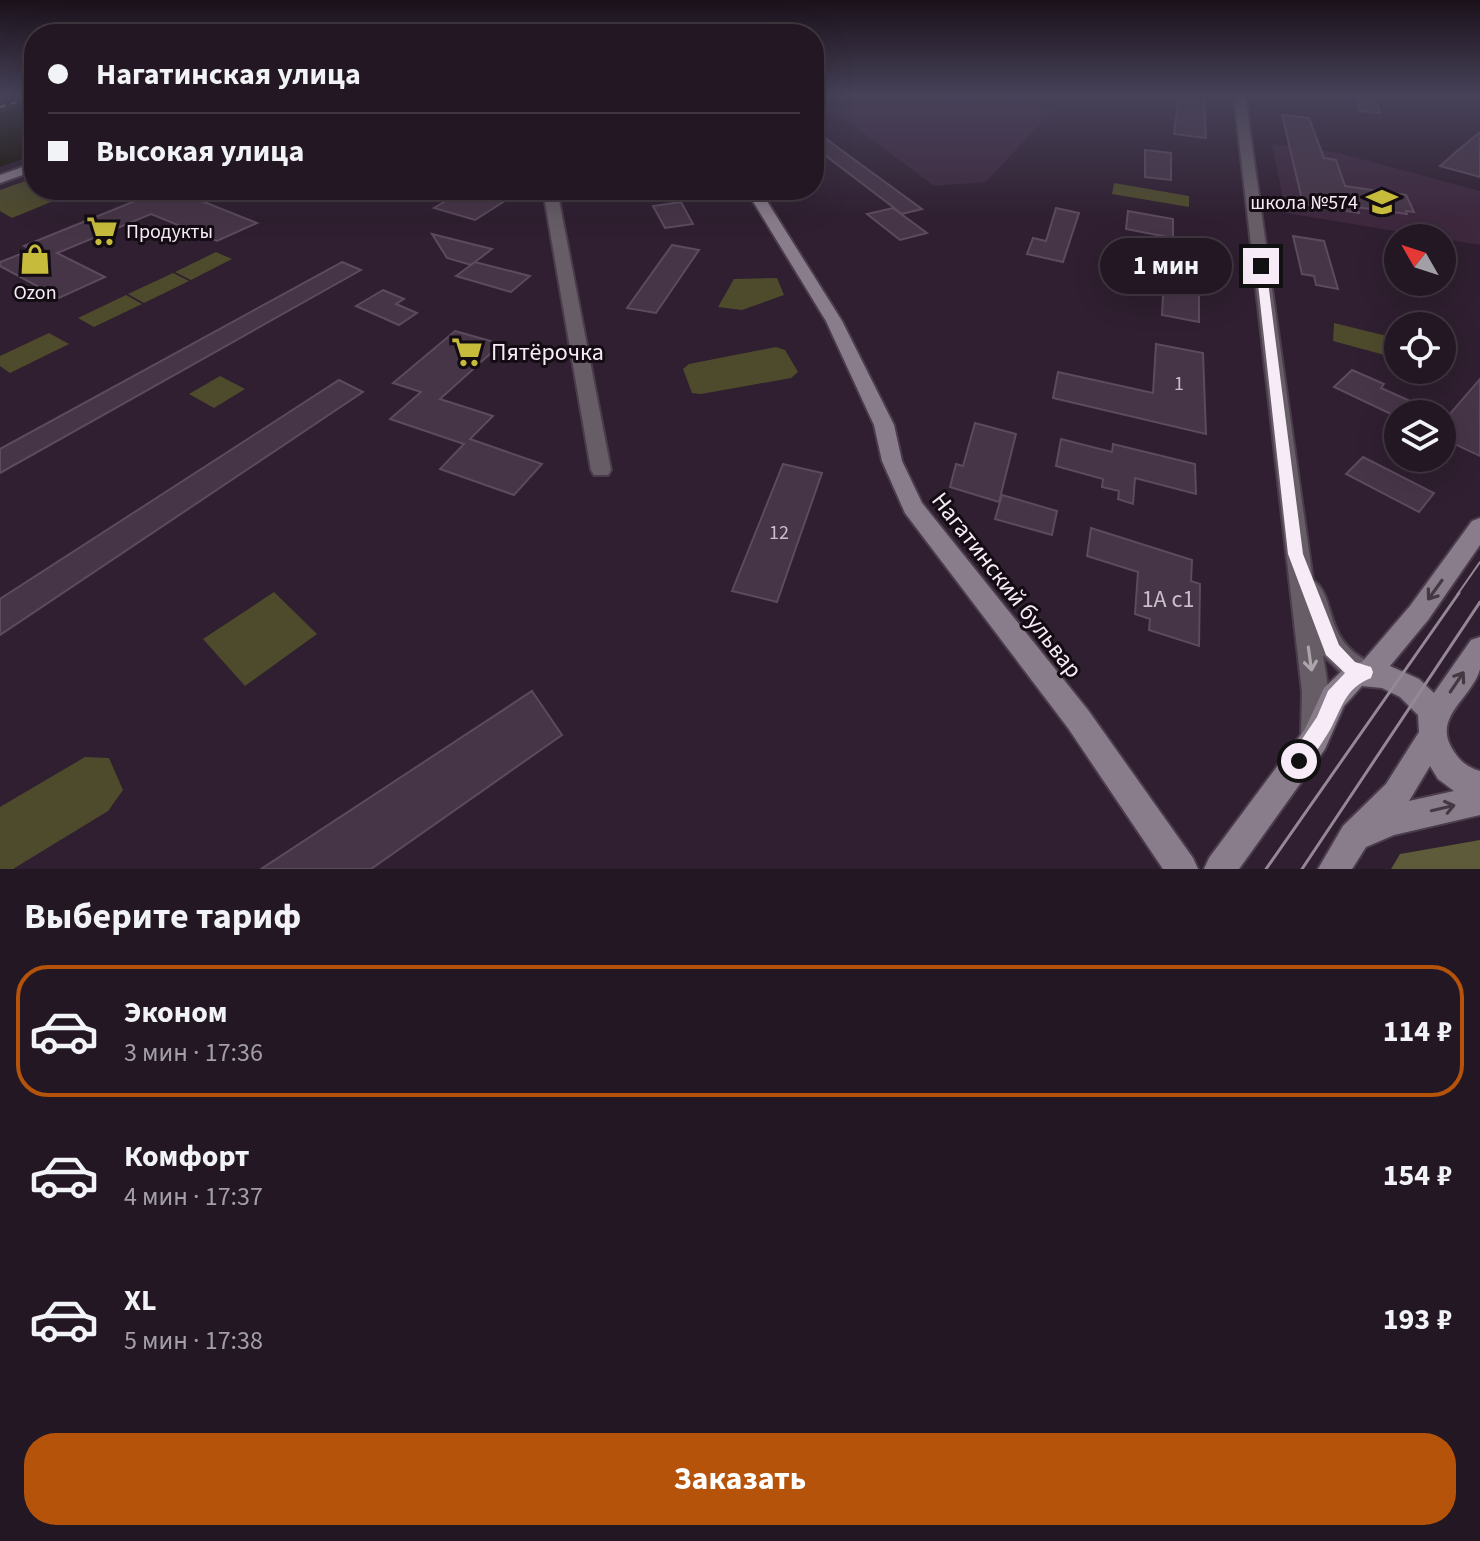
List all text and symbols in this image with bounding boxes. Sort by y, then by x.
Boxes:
text: Нагатинская улица [96,53,361,96]
text: Высокая улица [96,130,304,173]
school or university icon: школа №574 [1365,185,1399,219]
place label: школа №574 [1250,189,1358,217]
supermarket icon: Продукты [85,214,119,248]
place label: Продукты [126,218,213,246]
north arrow [1384,224,1456,296]
map controls [1384,224,1456,472]
callout: 1 мин [1101,238,1233,294]
shop icon: Ozon [18,242,52,276]
text: 1 мин [1133,247,1199,284]
route end [1243,248,1279,284]
place label: Ozon [13,279,57,307]
button: locate [1384,312,1456,384]
supermarket icon: Пятёрочка [450,335,484,369]
place label: Пятёрочка [491,335,604,370]
house number: 1 [1174,370,1184,398]
button: layers [1384,400,1456,472]
street label: Нагатинский бульвар [923,485,1090,686]
house number: 12 [769,519,789,547]
one-way arrow [1427,579,1443,601]
house number: 1А с1 [1142,582,1194,617]
one-way arrow [1303,646,1318,672]
one-way arrow [1448,672,1465,694]
route start [1281,743,1317,779]
one-way arrow [1430,800,1455,815]
text: Выберите тариф [24,891,301,942]
text: Эконом [124,991,228,1034]
icon: car [28,995,100,1067]
text: 114 ₽ [1383,1010,1452,1053]
text: 3 мин · 17:36 [124,1034,263,1071]
text: Комфорт [124,1135,250,1178]
icon: car [28,1139,100,1211]
text: 154 ₽ [1383,1154,1452,1197]
text: 4 мин · 17:37 [124,1178,263,1215]
text: XL [124,1279,157,1322]
icon: car [28,1283,100,1355]
text: 193 ₽ [1383,1298,1452,1341]
text: 5 мин · 17:38 [124,1322,263,1359]
button: Заказать [24,1433,1456,1525]

